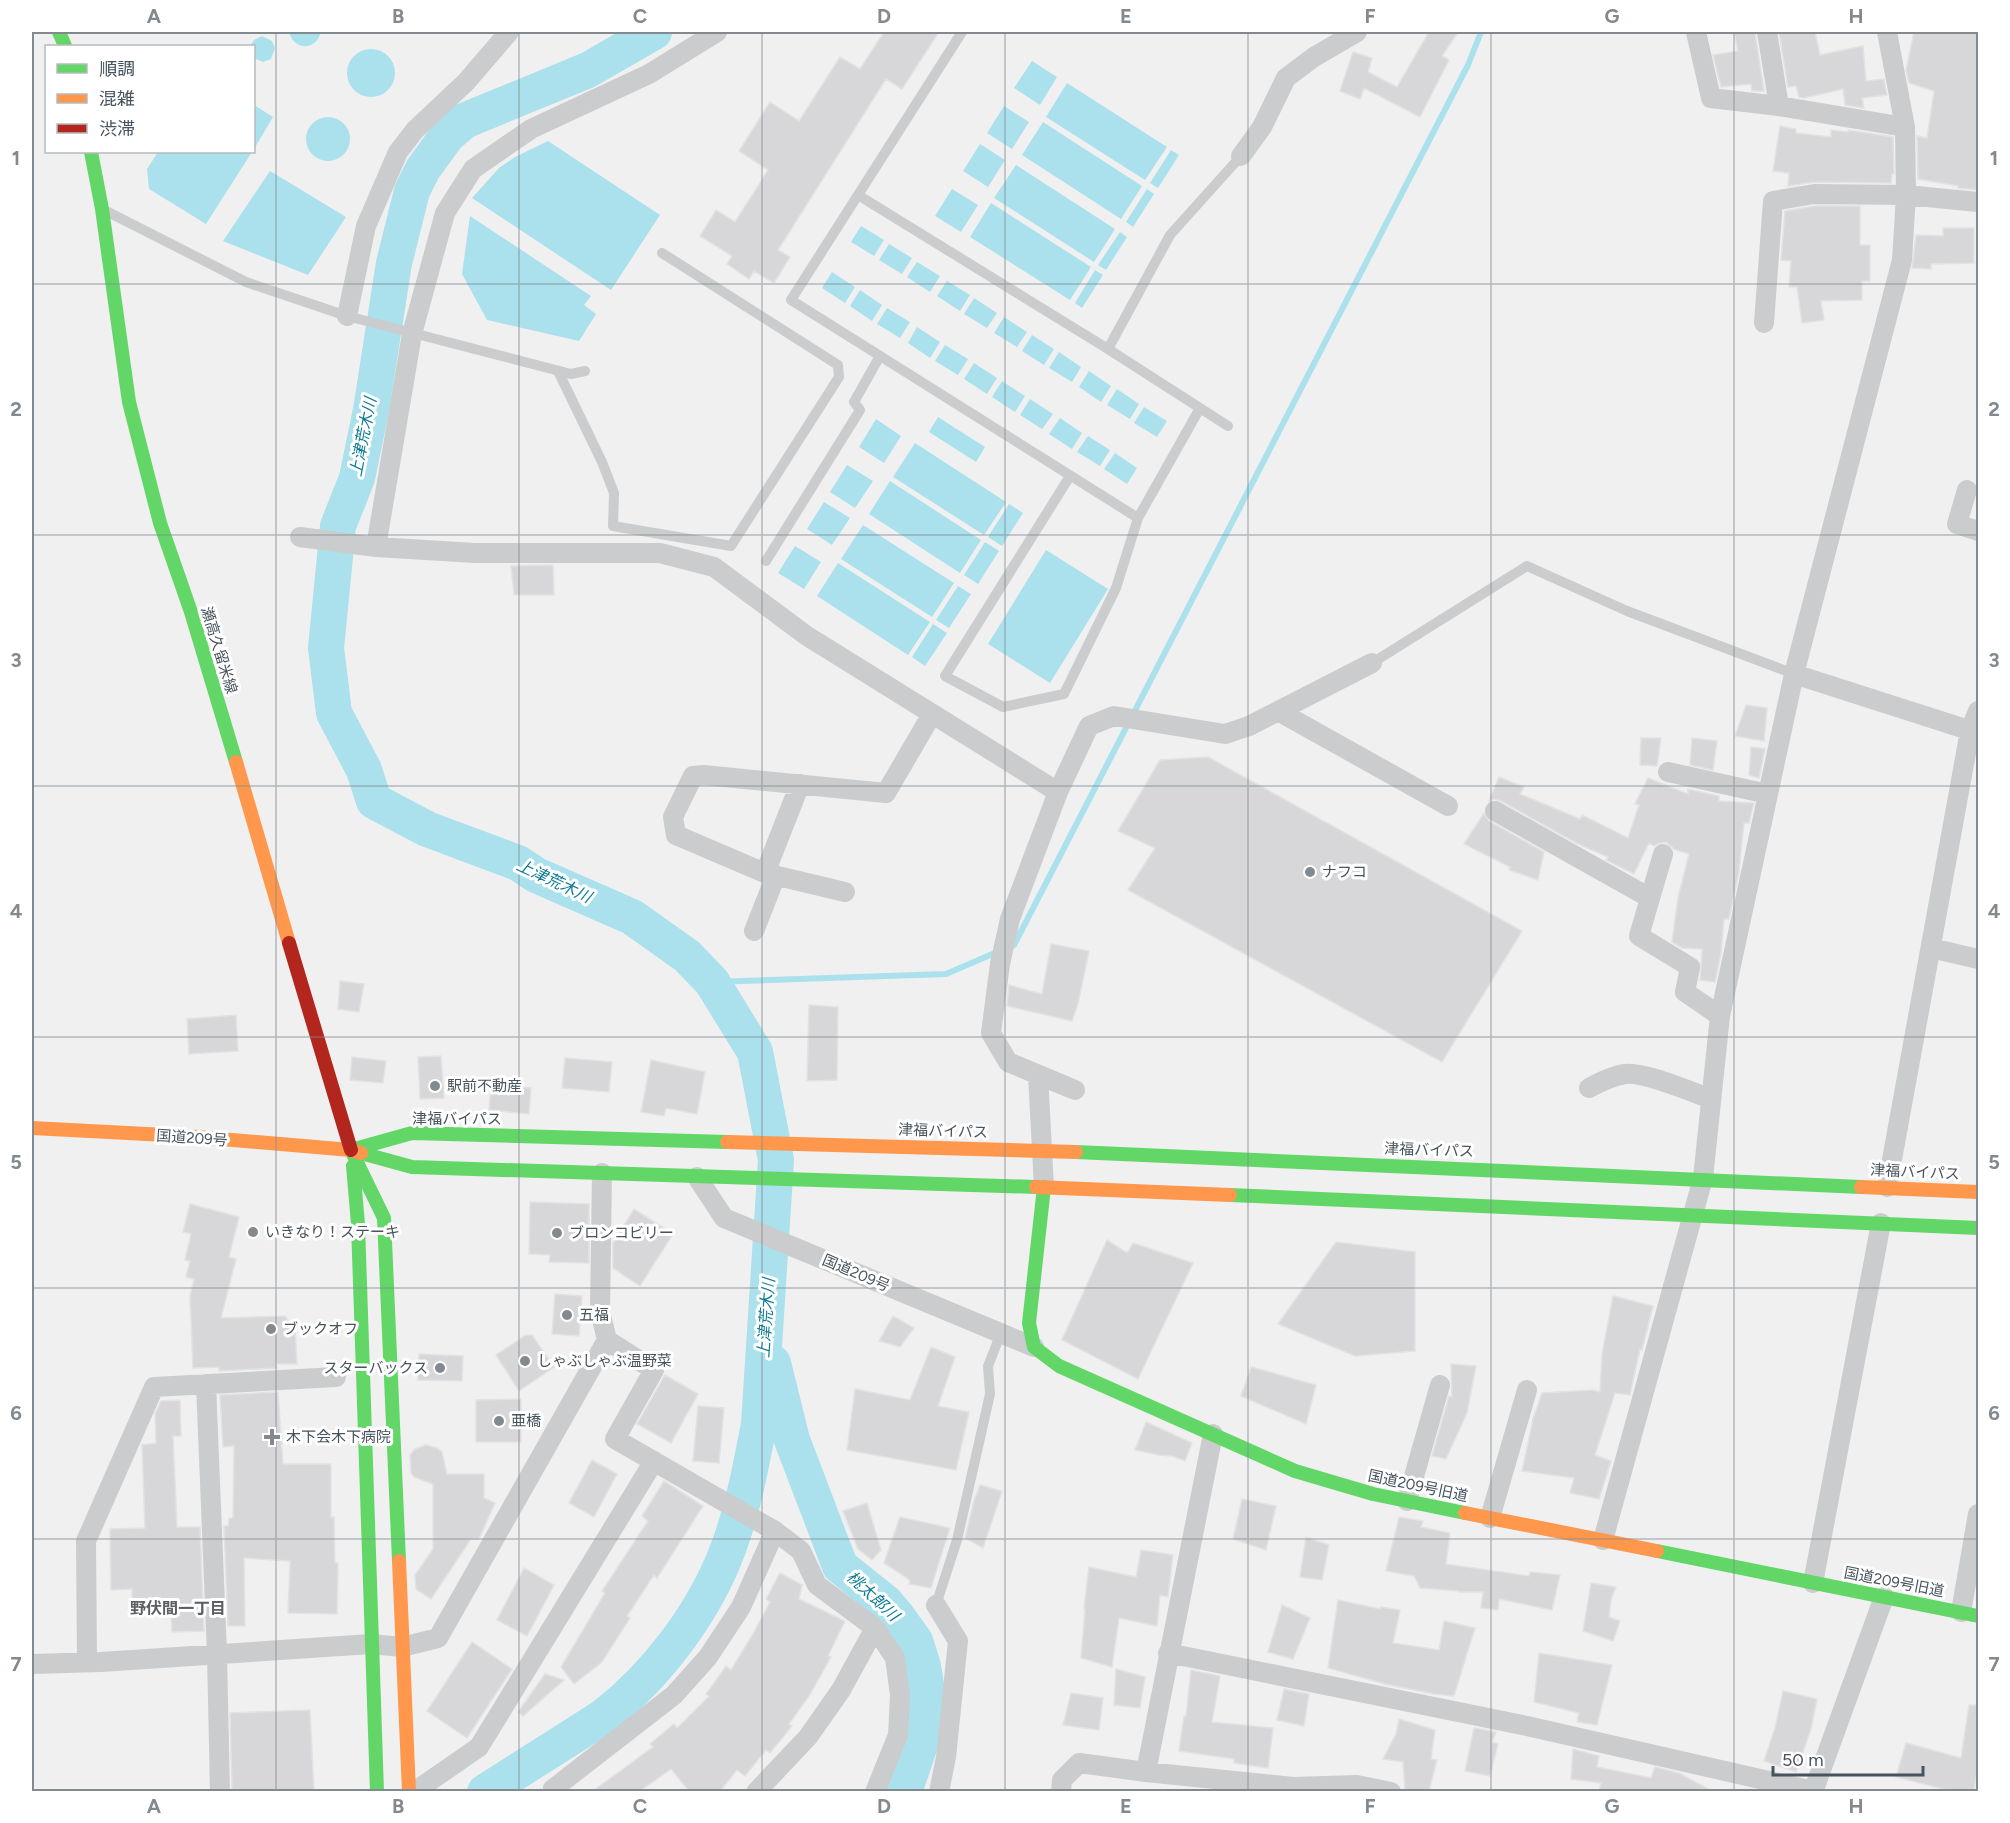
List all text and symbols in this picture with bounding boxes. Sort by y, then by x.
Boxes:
text: A [147,4,162,28]
text: B [392,4,404,28]
text: C [633,4,647,28]
text: D [877,4,891,28]
text: E [1120,4,1132,28]
text: F [1364,4,1376,28]
text: G [1605,4,1620,28]
text: H [1849,4,1864,28]
legend [45,45,255,153]
text: 順調 [99,58,135,80]
text: 混雑 [99,88,135,110]
text: 渋滞 [99,118,135,140]
text: 1 [12,146,20,170]
text: 1 [1990,146,1998,170]
water label: 上津荒木川 [346,394,380,478]
text: 2 [10,397,22,421]
text: 2 [1988,397,2000,421]
street label: 瀬高久留米線 [197,604,241,696]
text: 3 [10,648,22,672]
text: 3 [1988,648,2000,672]
water label: 上津荒木川 [514,855,596,907]
place label: ナフコ [1322,863,1367,881]
marker: ナフコ [1303,865,1317,879]
text: 4 [10,899,23,923]
text: 4 [1988,899,2001,923]
place label: 駅前不動産 [447,1077,522,1095]
marker: 駅前不動産 [428,1079,442,1093]
street label: 津福バイパス [412,1110,502,1128]
street label: 津福バイパス [898,1120,988,1142]
street label: 国道209号 [156,1127,228,1149]
street label: 津福バイパス [1384,1139,1474,1161]
text: 5 [10,1150,22,1174]
text: 5 [1988,1150,2000,1174]
street label: 津福バイパス [1870,1161,1960,1183]
place label: いきなり！ステーキ [265,1223,400,1241]
place label: ブロンコビリー [569,1224,674,1242]
marker: いきなり！ステーキ [246,1225,260,1239]
marker: ブロンコビリー [550,1226,564,1240]
street label: 国道209号 [820,1251,892,1295]
water label: 上津荒木川 [754,1275,778,1359]
place label: 五福 [579,1306,609,1324]
marker: 五福 [560,1308,574,1322]
place label: ブックオフ [283,1320,358,1338]
marker: ブックオフ [264,1322,278,1336]
place label: しゃぶしゃぶ温野菜 [537,1352,672,1370]
marker: しゃぶしゃぶ温野菜 [518,1354,532,1368]
place label: スターバックス [324,1359,428,1377]
marker: スターバックス [433,1361,447,1375]
text: 6 [10,1401,22,1425]
text: 6 [1988,1401,2000,1425]
place label: 亜橋 [511,1412,541,1430]
marker: 亜橋 [492,1414,506,1428]
marker: 木下会木下病院 [263,1428,281,1446]
place label: 木下会木下病院 [286,1428,391,1446]
street label: 国道209号旧道 [1366,1467,1470,1505]
street label: 国道209号旧道 [1842,1563,1946,1601]
water label: 桃太郎川 [843,1567,904,1626]
district label: 野伏間一丁目 [130,1599,226,1618]
text: 7 [10,1652,22,1676]
text: 7 [1988,1652,2000,1676]
scale bar [1773,1739,1923,1777]
text: 50 m [1782,1749,1824,1771]
text: A [147,1794,162,1818]
text: B [392,1794,404,1818]
text: C [633,1794,647,1818]
text: D [877,1794,891,1818]
text: E [1120,1794,1132,1818]
text: F [1364,1794,1376,1818]
text: G [1605,1794,1620,1818]
text: H [1849,1794,1864,1818]

